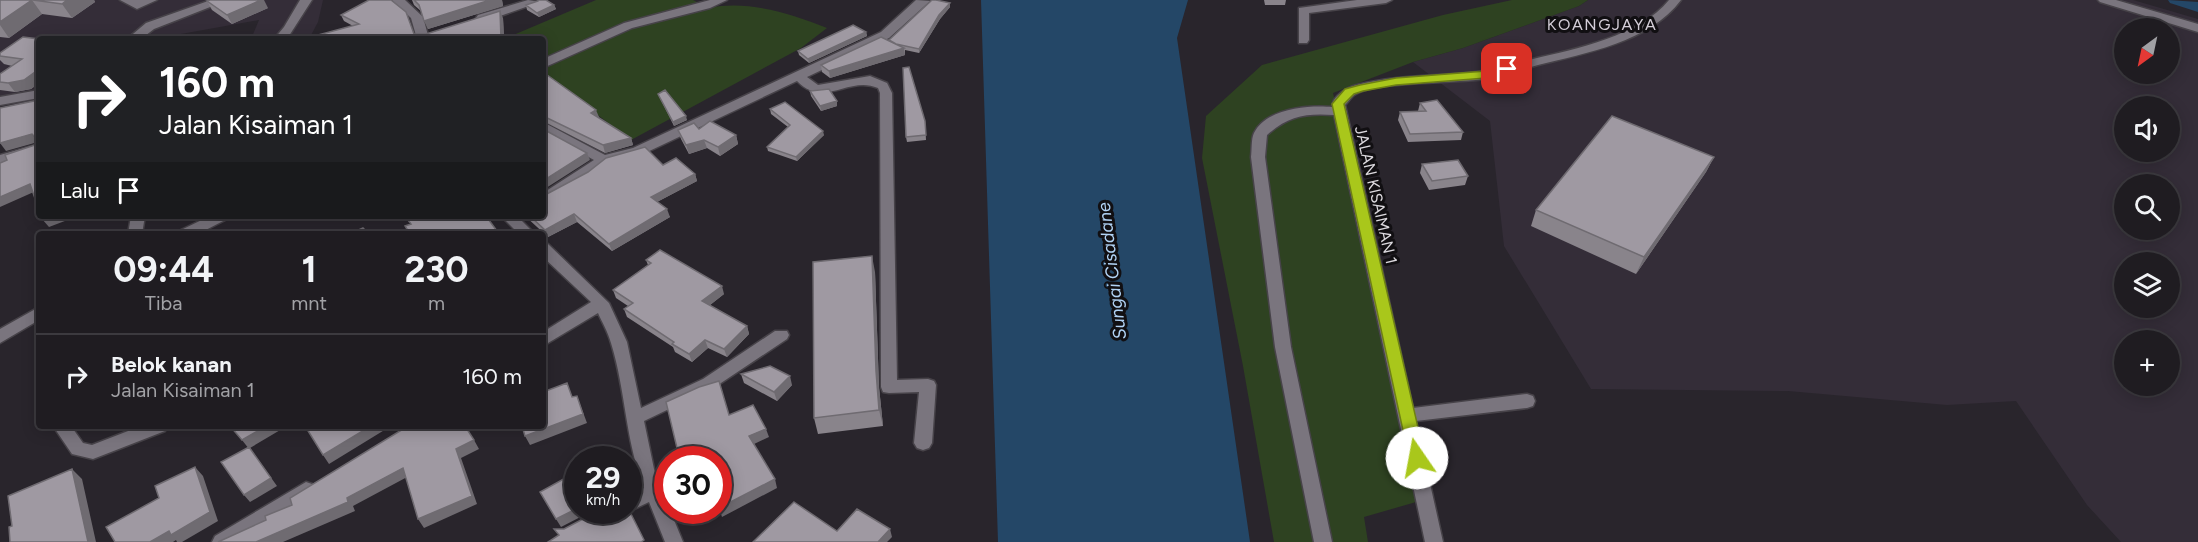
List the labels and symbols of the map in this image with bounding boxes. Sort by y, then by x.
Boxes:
district label: KOANGJAYA [1547,15,1657,34]
north arrow [2114,18,2180,84]
pin [1481,43,1532,94]
street label: JALAN KISAIMAN 1 [1351,124,1401,266]
water label: Sungai Cisadane [1093,201,1131,341]
position arrow [1385,426,1449,490]
speed limit sign: 30 [654,446,732,524]

